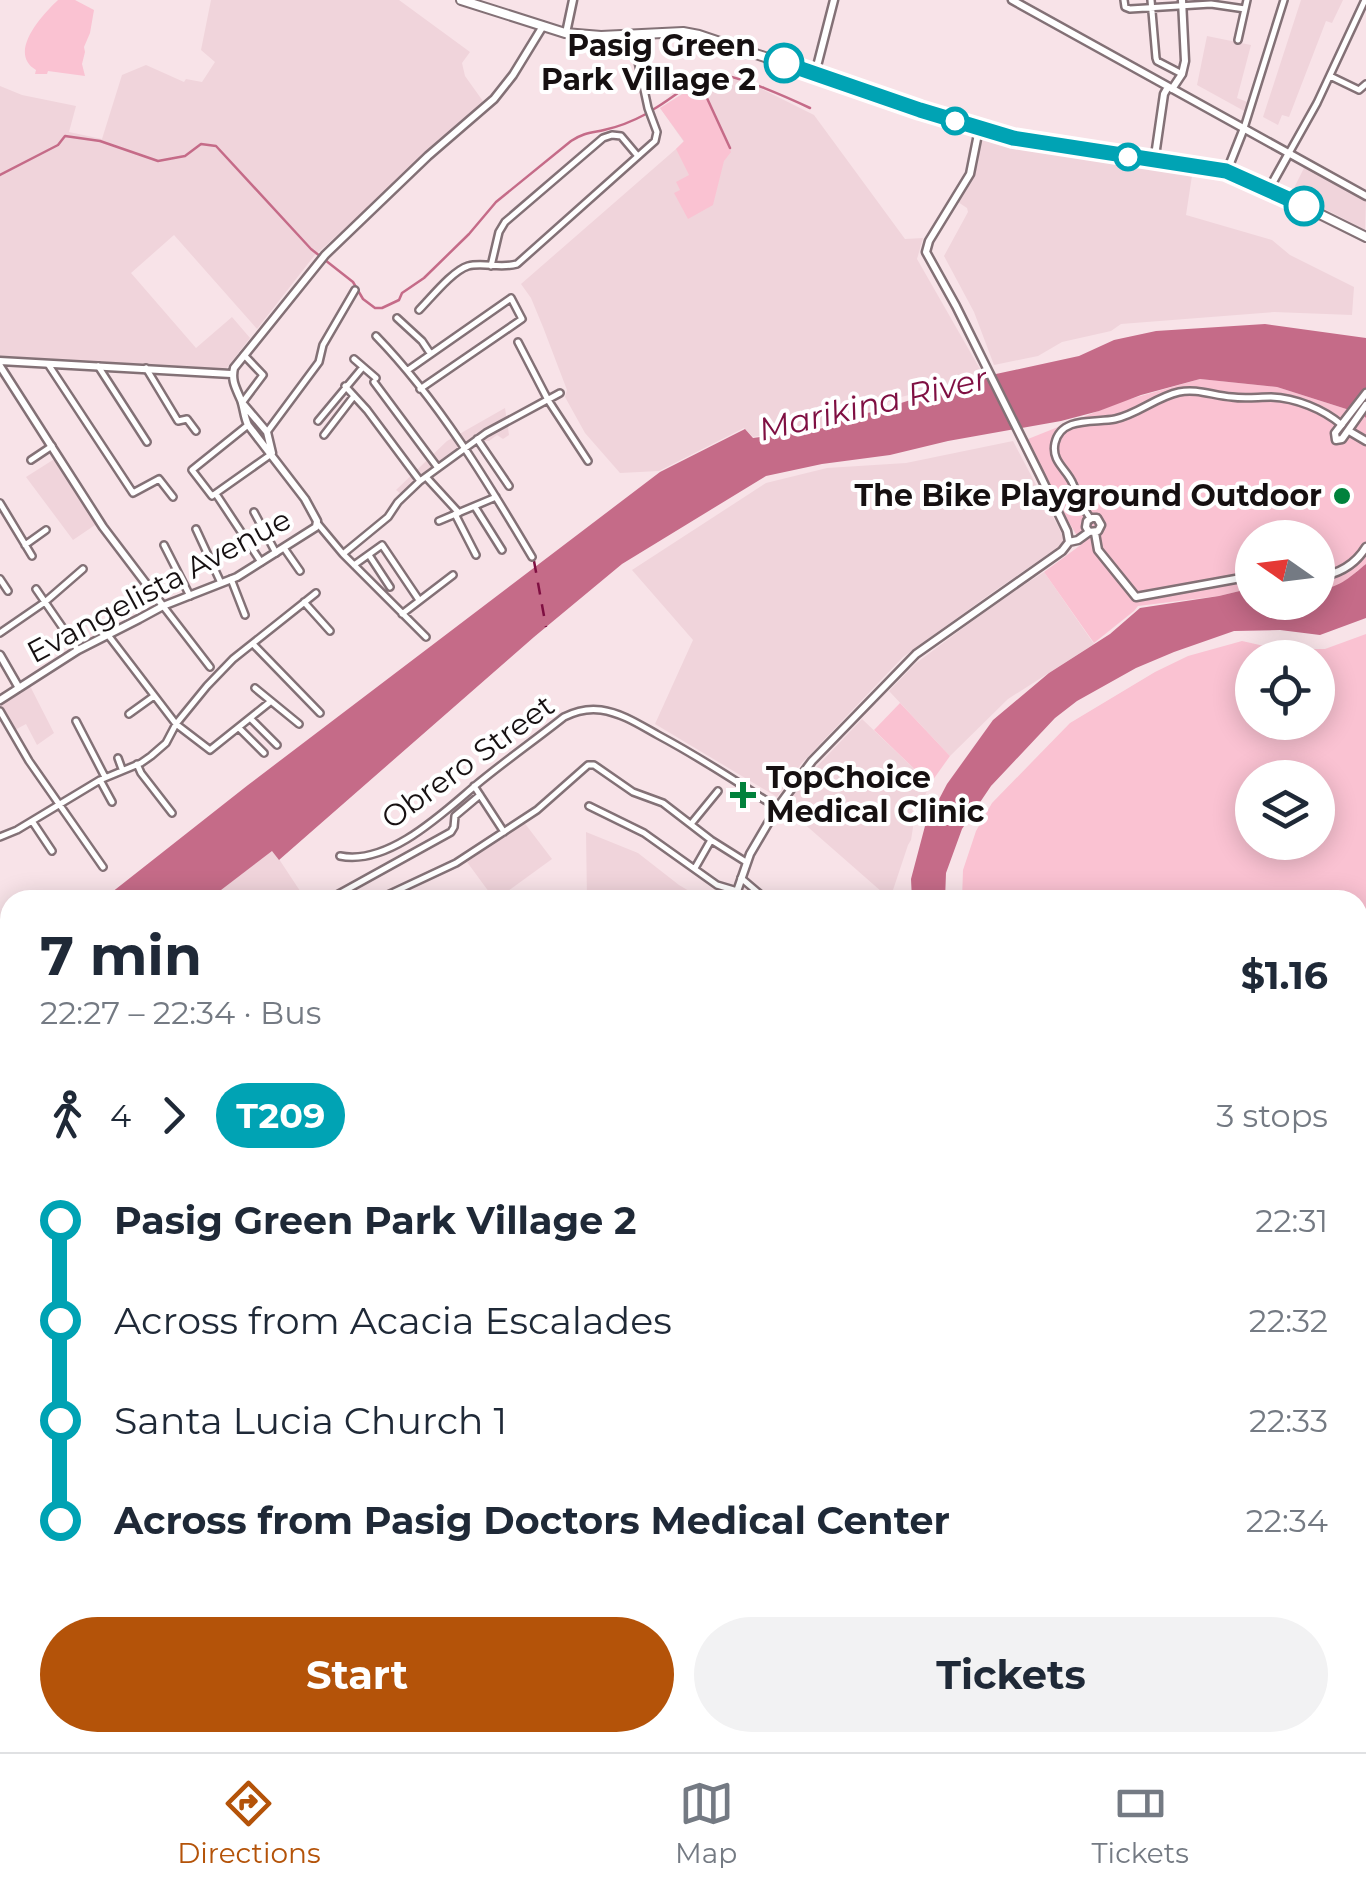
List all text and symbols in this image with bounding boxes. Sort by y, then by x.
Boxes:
place label: Pasig Green Park Village 2 [541,27,756,98]
marker: Pasig Green Park Village 2 [765,44,803,82]
unlabelled marker [942,108,968,134]
unlabelled marker [1115,144,1141,170]
unlabelled marker [1285,187,1323,225]
water label: Marikina River [755,358,992,449]
place label: The Bike Playground Outdoor [855,477,1322,514]
marker: The Bike Playground Outdoor [1331,485,1353,507]
street label: Evangelista Avenue [21,500,297,671]
north arrow [1235,520,1335,620]
map controls [1235,520,1335,860]
button: locate [1235,640,1335,740]
street label: Obrero Street [374,687,561,837]
place label: TopChoice Medical Clinic [766,759,985,830]
button: layers [1235,760,1335,860]
marker: TopChoice Medical Clinic [730,782,756,808]
text: 7 min [40,922,202,989]
text: $1.16 [1241,952,1328,999]
text: 22:27 – 22:34 · Bus [40,993,321,1032]
icon: walk [40,1088,95,1143]
icon: forward [146,1088,201,1143]
text: T209 [236,1094,325,1137]
text: 4 [110,1096,131,1135]
text: 3 stops [1216,1096,1328,1135]
text: Pasig Green Park Village 2 [114,1197,636,1244]
text: 22:31 [1255,1201,1328,1240]
text: Across from Acacia Escalades [114,1297,672,1344]
text: 22:32 [1249,1301,1328,1340]
text: Santa Lucia Church 1 [114,1397,507,1444]
text: 22:33 [1249,1401,1328,1440]
text: Across from Pasig Doctors Medical Center [114,1497,950,1544]
text: 22:34 [1246,1501,1328,1540]
button: Start [40,1617,674,1732]
button: Tickets [694,1617,1328,1732]
tab: Directions [177,1776,321,1870]
tab: Map [675,1776,737,1870]
tab: Tickets [1092,1776,1189,1870]

